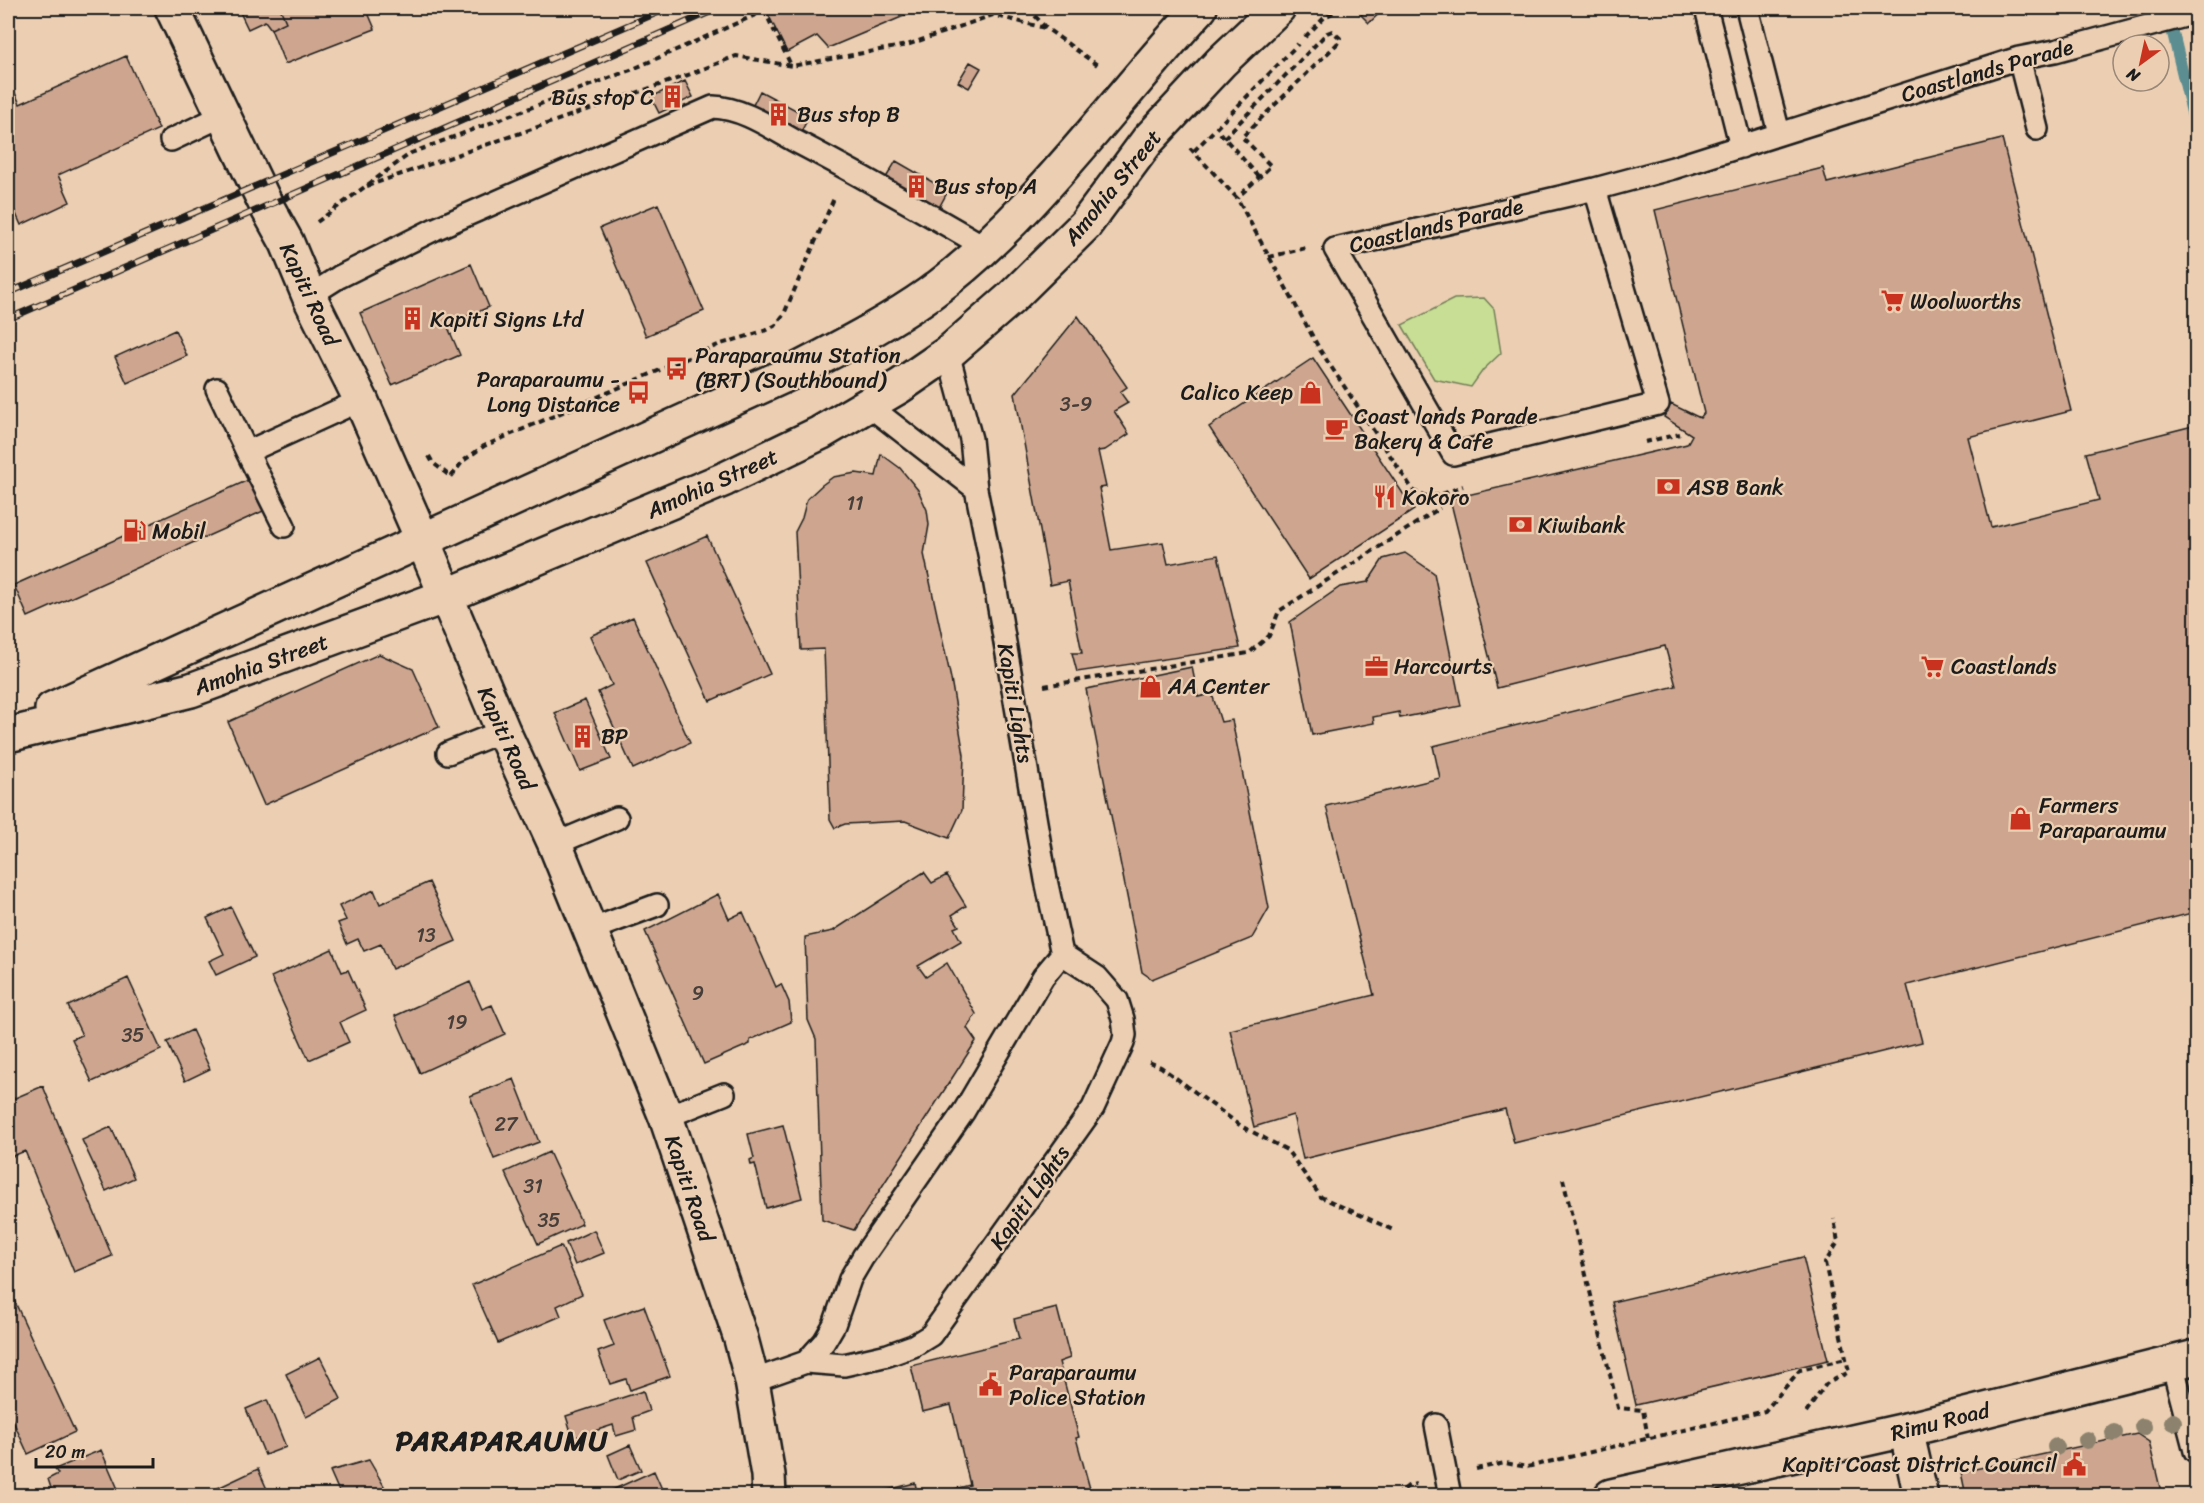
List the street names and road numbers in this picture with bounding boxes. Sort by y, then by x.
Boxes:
street label: Coastlands Parade [1896,27,2078,114]
street label: Amohia Street [1052,120,1172,255]
street label: Coastlands Parade [1345,186,1528,264]
street label: Kapiti Road [268,236,351,354]
street label: Amohia Street [639,437,785,530]
street label: Amohia Street [187,622,334,707]
street label: Kapiti Lights [986,640,1045,766]
street label: Kapiti Road [466,680,547,798]
street label: Kapiti Road [653,1129,726,1248]
street label: Kapiti Lights [979,1137,1080,1258]
street label: Rimu Road [1887,1390,1995,1453]

